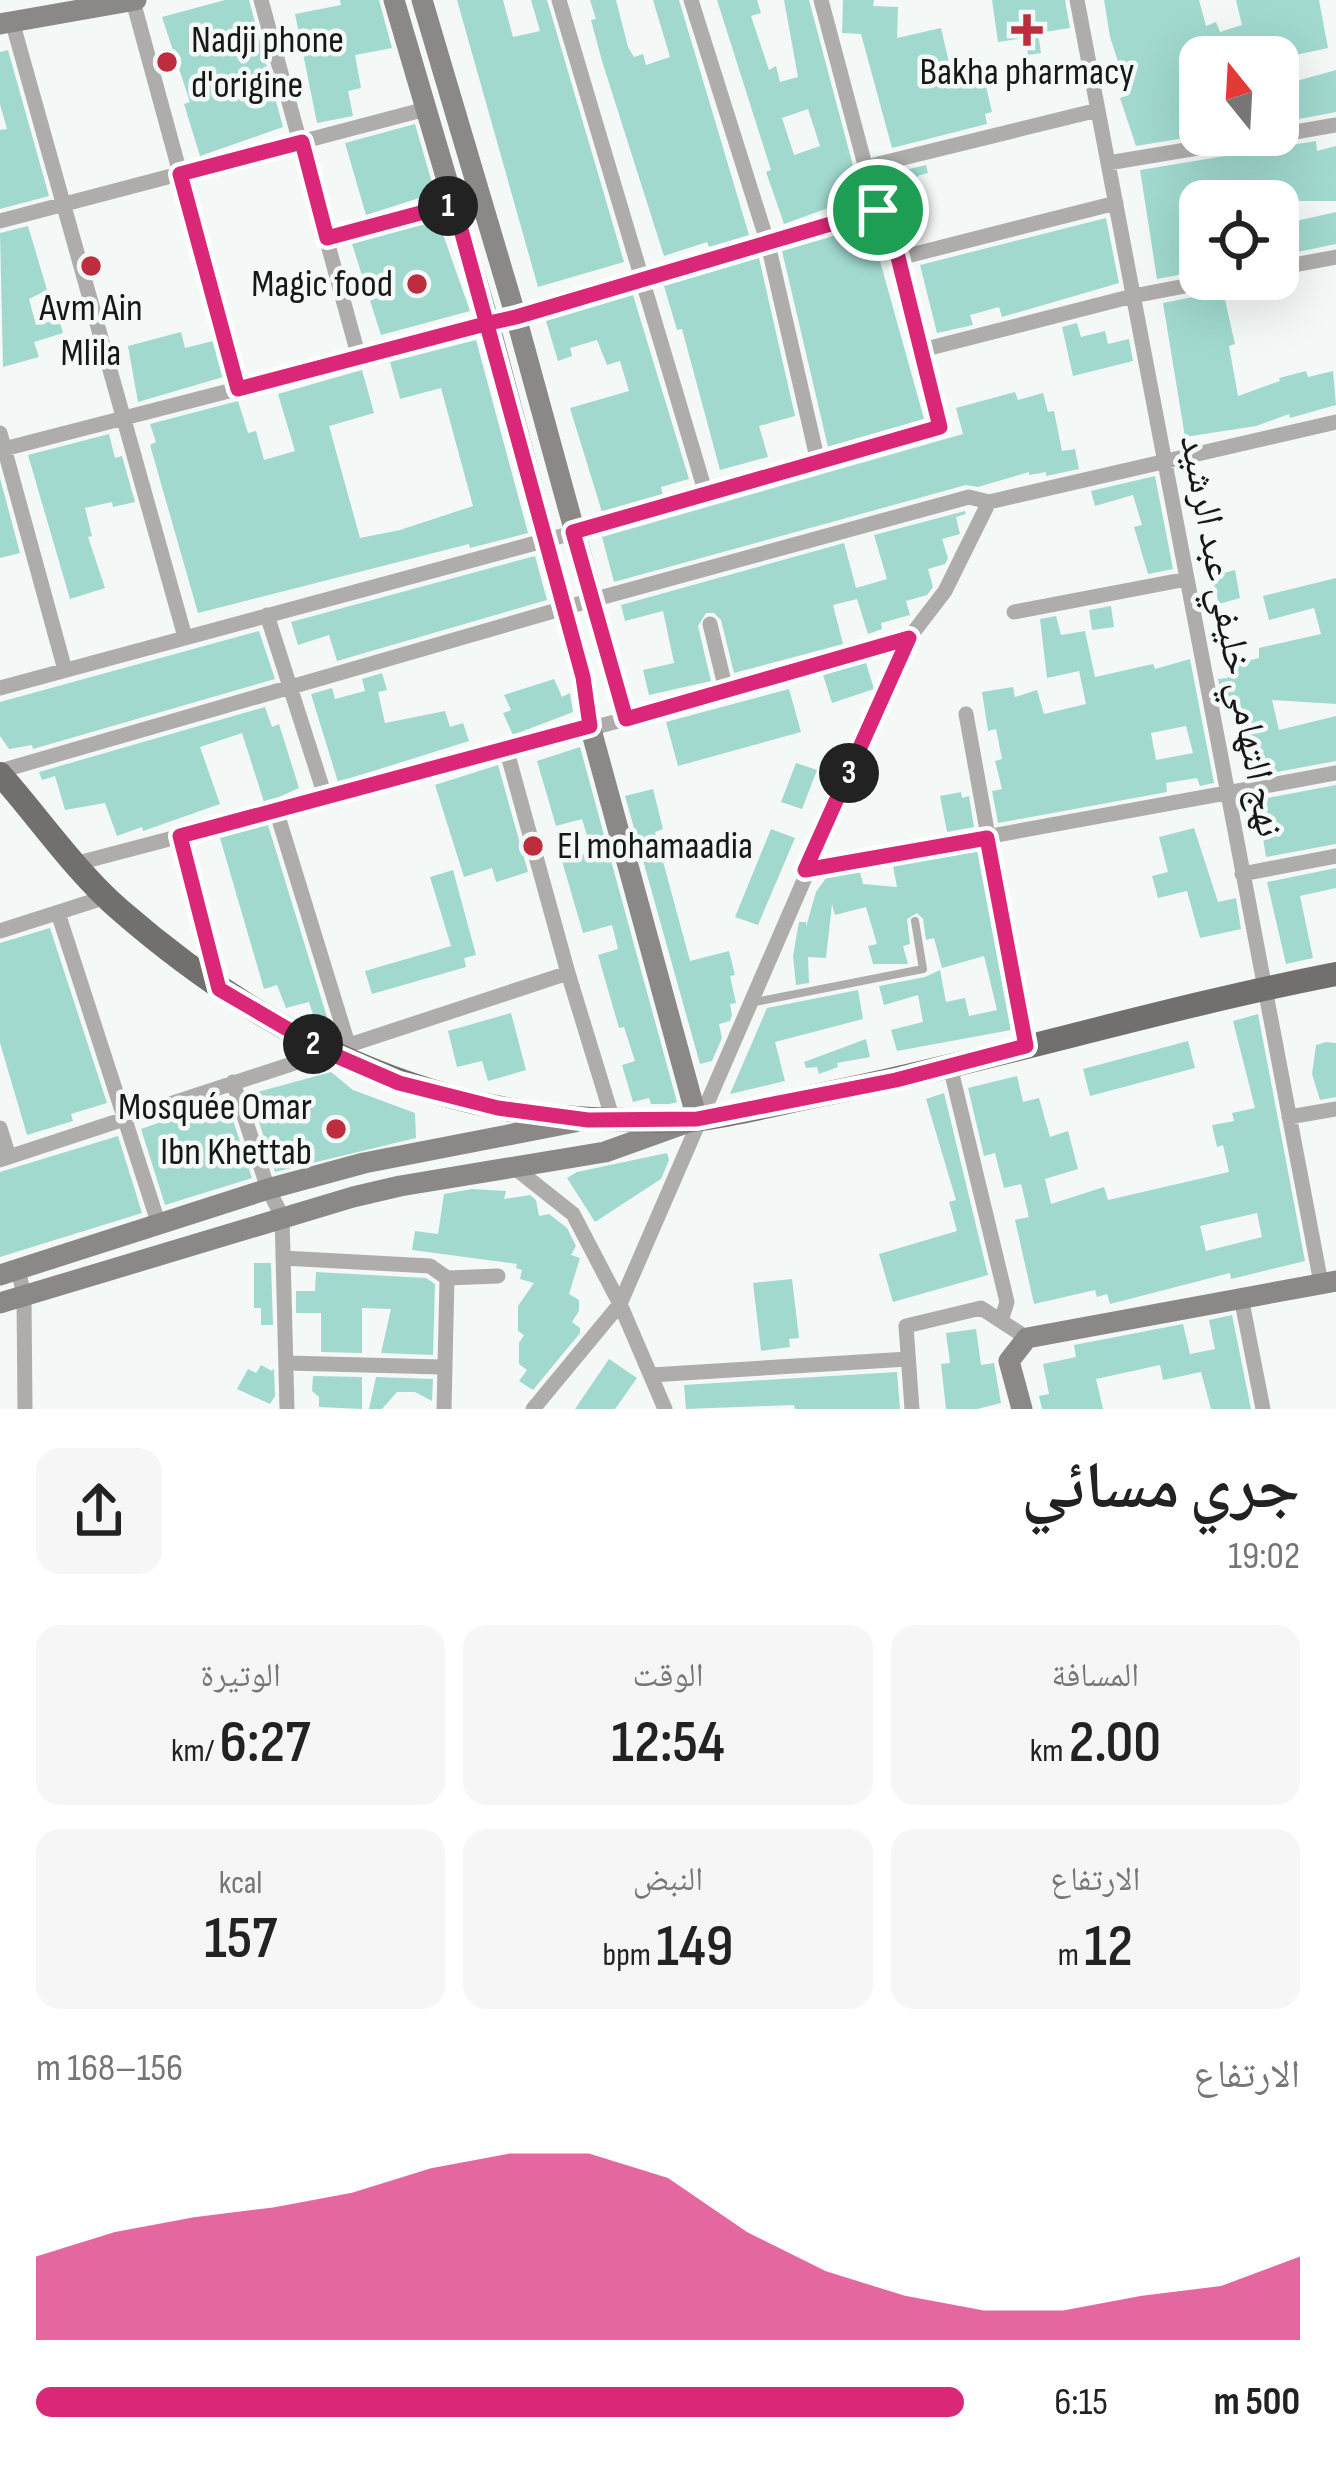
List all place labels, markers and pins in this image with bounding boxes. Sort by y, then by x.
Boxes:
place label: Nadji phone d'origine [191,17,344,109]
marker: Bakha pharmacy [1014,17,1040,43]
marker: Nadji phone d'origine [154,49,180,75]
place label: Bakha pharmacy [920,49,1134,96]
pin [827,159,929,261]
pin: 1 [418,176,478,236]
marker: Avm Ain Mlila [78,253,104,279]
place label: Magic food [251,261,393,308]
marker: Magic food [404,271,430,297]
place label: Avm Ain Mlila [38,285,143,377]
pin: 3 [819,743,879,803]
place label: El mohamaadia [557,823,753,870]
marker: El mohamaadia [520,833,546,859]
pin: 2 [283,1014,343,1074]
place label: Mosquée Omar Ibn Khettab [118,1084,312,1176]
marker: Mosquée Omar Ibn Khettab [323,1116,349,1142]

